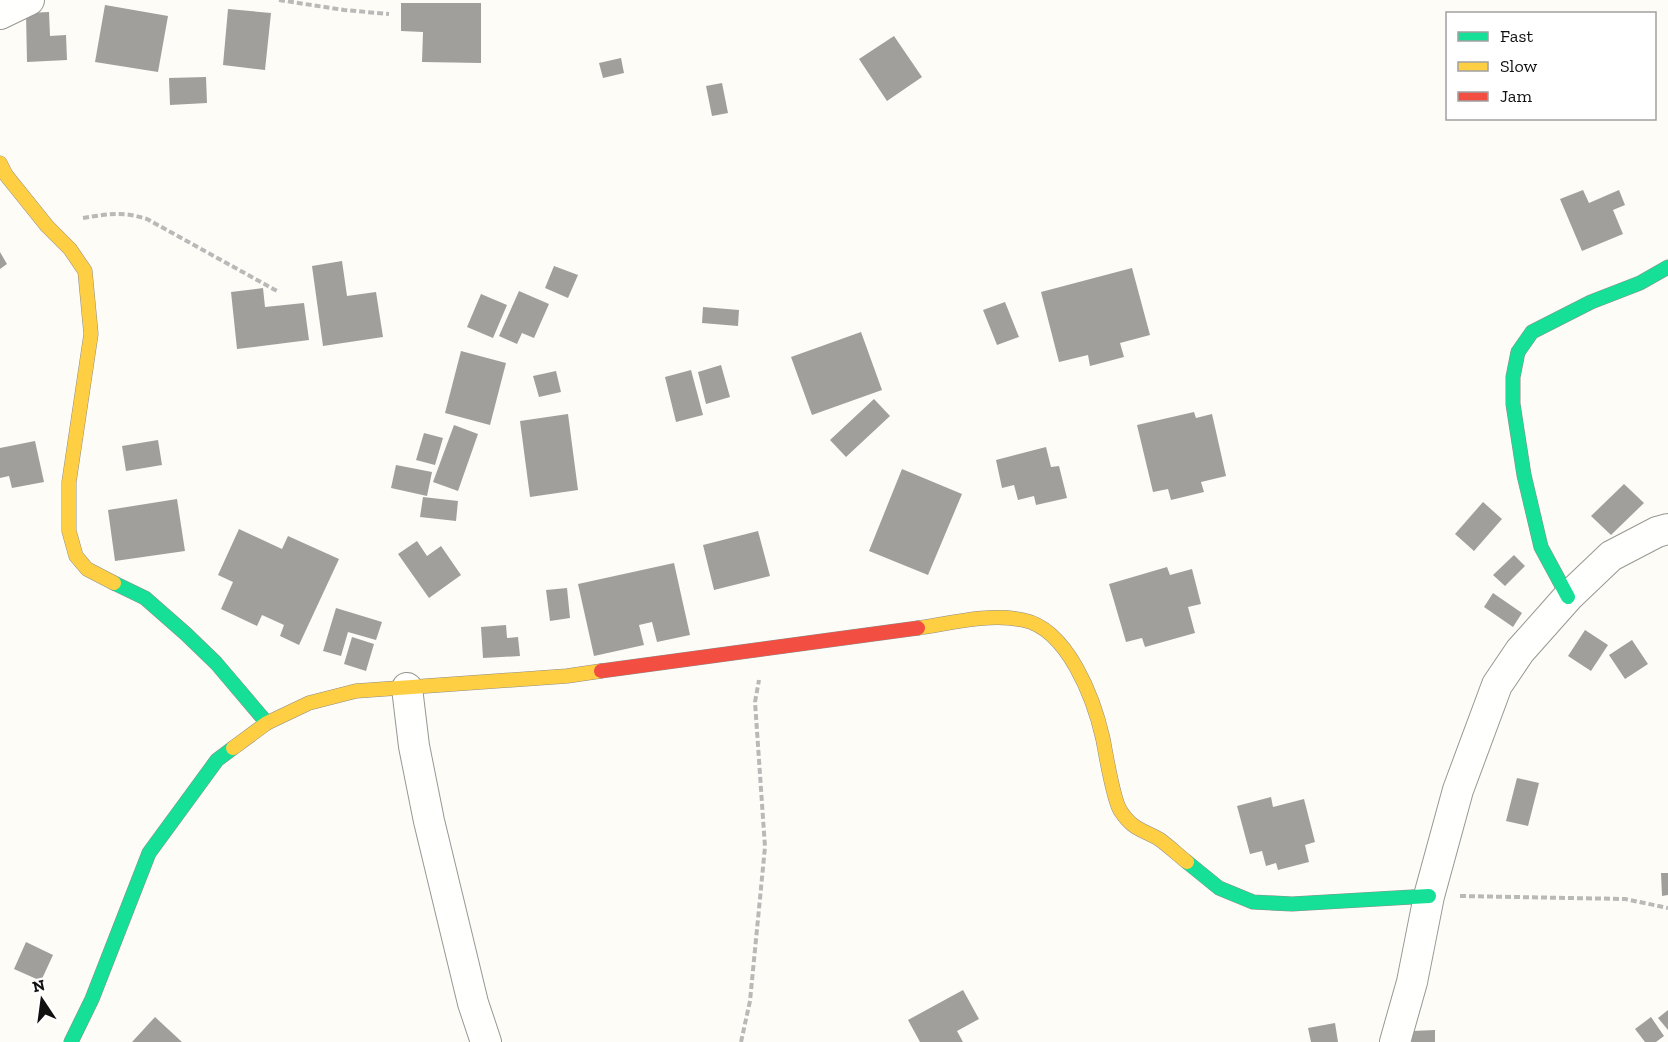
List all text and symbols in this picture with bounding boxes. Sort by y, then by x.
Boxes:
legend [1446,12,1656,120]
text: Fast [1500,25,1533,47]
text: Slow [1500,55,1537,77]
text: Jam [1500,85,1532,107]
north arrow [12,970,72,1030]
text: N [31,975,47,996]

